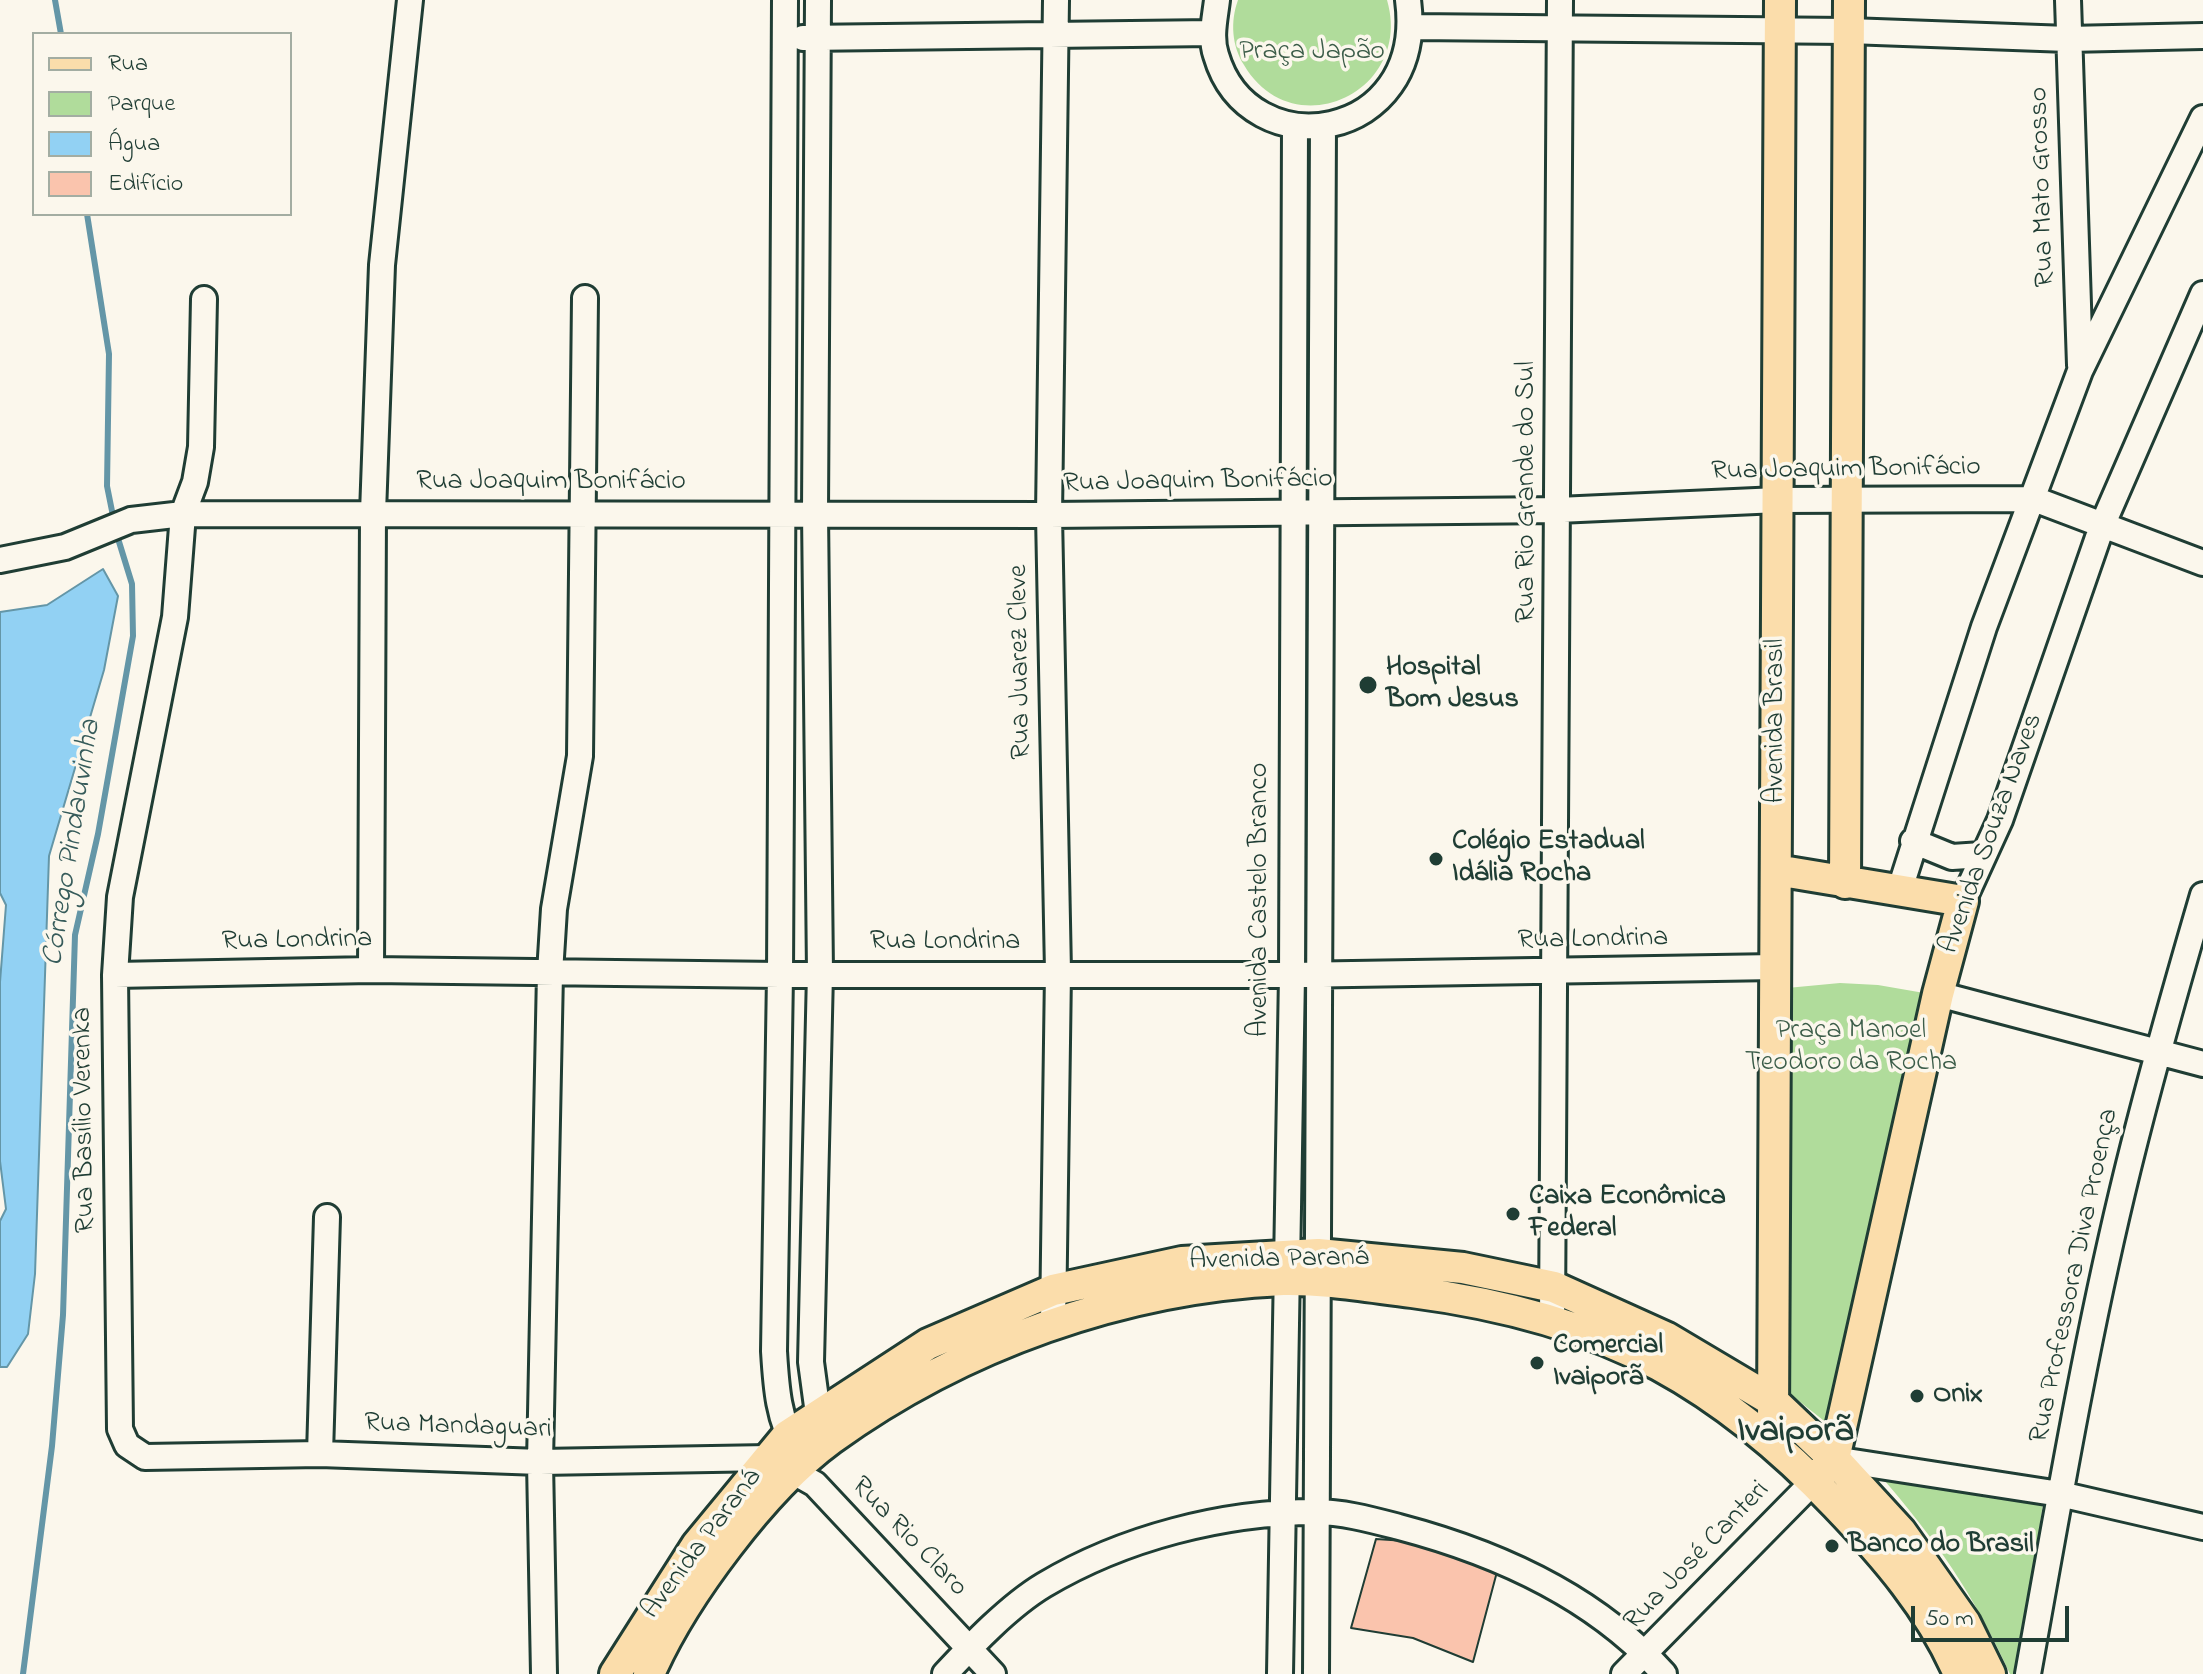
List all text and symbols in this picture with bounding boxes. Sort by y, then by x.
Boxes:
legend [32,32,292,216]
park label: Praça Japão [1239,36,1385,70]
text: Rua [108,47,148,82]
street label: Rua Mato Grosso [2024,86,2064,288]
text: Parque [108,87,175,122]
text: Água [108,127,160,162]
text: Edifício [108,167,183,202]
street label: Rua Rio Grande do Sul [1511,361,1545,623]
street label: Rua Joaquim Bonifácio [1711,452,1981,490]
street label: Rua Joaquim Bonifácio [1063,464,1333,502]
street label: Rua Joaquim Bonifácio [416,466,686,500]
street label: Rua Juarez Cleve [1004,564,1040,760]
street label: Avenida Brasil [1760,639,1794,803]
place label: Hospital Bom Jesus [1386,652,1519,718]
marker: Hospital Bom Jesus [1357,674,1379,696]
street label: Avenida Souza Naves [1934,709,2052,959]
water label: Córrego Pindauvinha [37,717,111,969]
street label: Avenida Castelo Branco [1244,763,1278,1037]
place label: Colégio Estadual Idália Rocha [1452,826,1645,892]
marker: Colégio Estadual Idália Rocha [1427,850,1445,868]
street label: Rua Londrina [1517,923,1669,959]
street label: Rua Londrina [221,924,373,960]
street label: Rua Londrina [870,926,1020,960]
street label: Rua Basílio Verenka [67,1007,105,1233]
park label: Praça Manoel Teodoro da Rocha [1745,1015,1957,1081]
street label: Rua Professora Diva Proença [2024,1106,2128,1446]
place label: Caixa Econômica Federal [1529,1181,1726,1247]
marker: Caixa Econômica Federal [1504,1205,1522,1223]
street label: Avenida Paraná [1189,1243,1369,1279]
place label: Comercial Ivaiporã [1553,1330,1663,1396]
marker: Comercial Ivaiporã [1528,1354,1546,1372]
place label: Onix [1933,1379,1983,1413]
marker: Onix [1908,1387,1926,1405]
street label: Rua Mandaguari [364,1408,552,1448]
district label: Ivaiporã [1737,1412,1853,1456]
street label: Avenida Paraná [636,1463,770,1627]
street label: Rua Rio Claro [842,1471,974,1605]
street label: Rua José Canteri [1618,1475,1778,1639]
place label: Banco do Brasil [1848,1529,2034,1563]
marker: Banco do Brasil [1823,1537,1841,1555]
scale bar [1915,1590,2073,1640]
text: 50 m [1925,1602,1974,1637]

